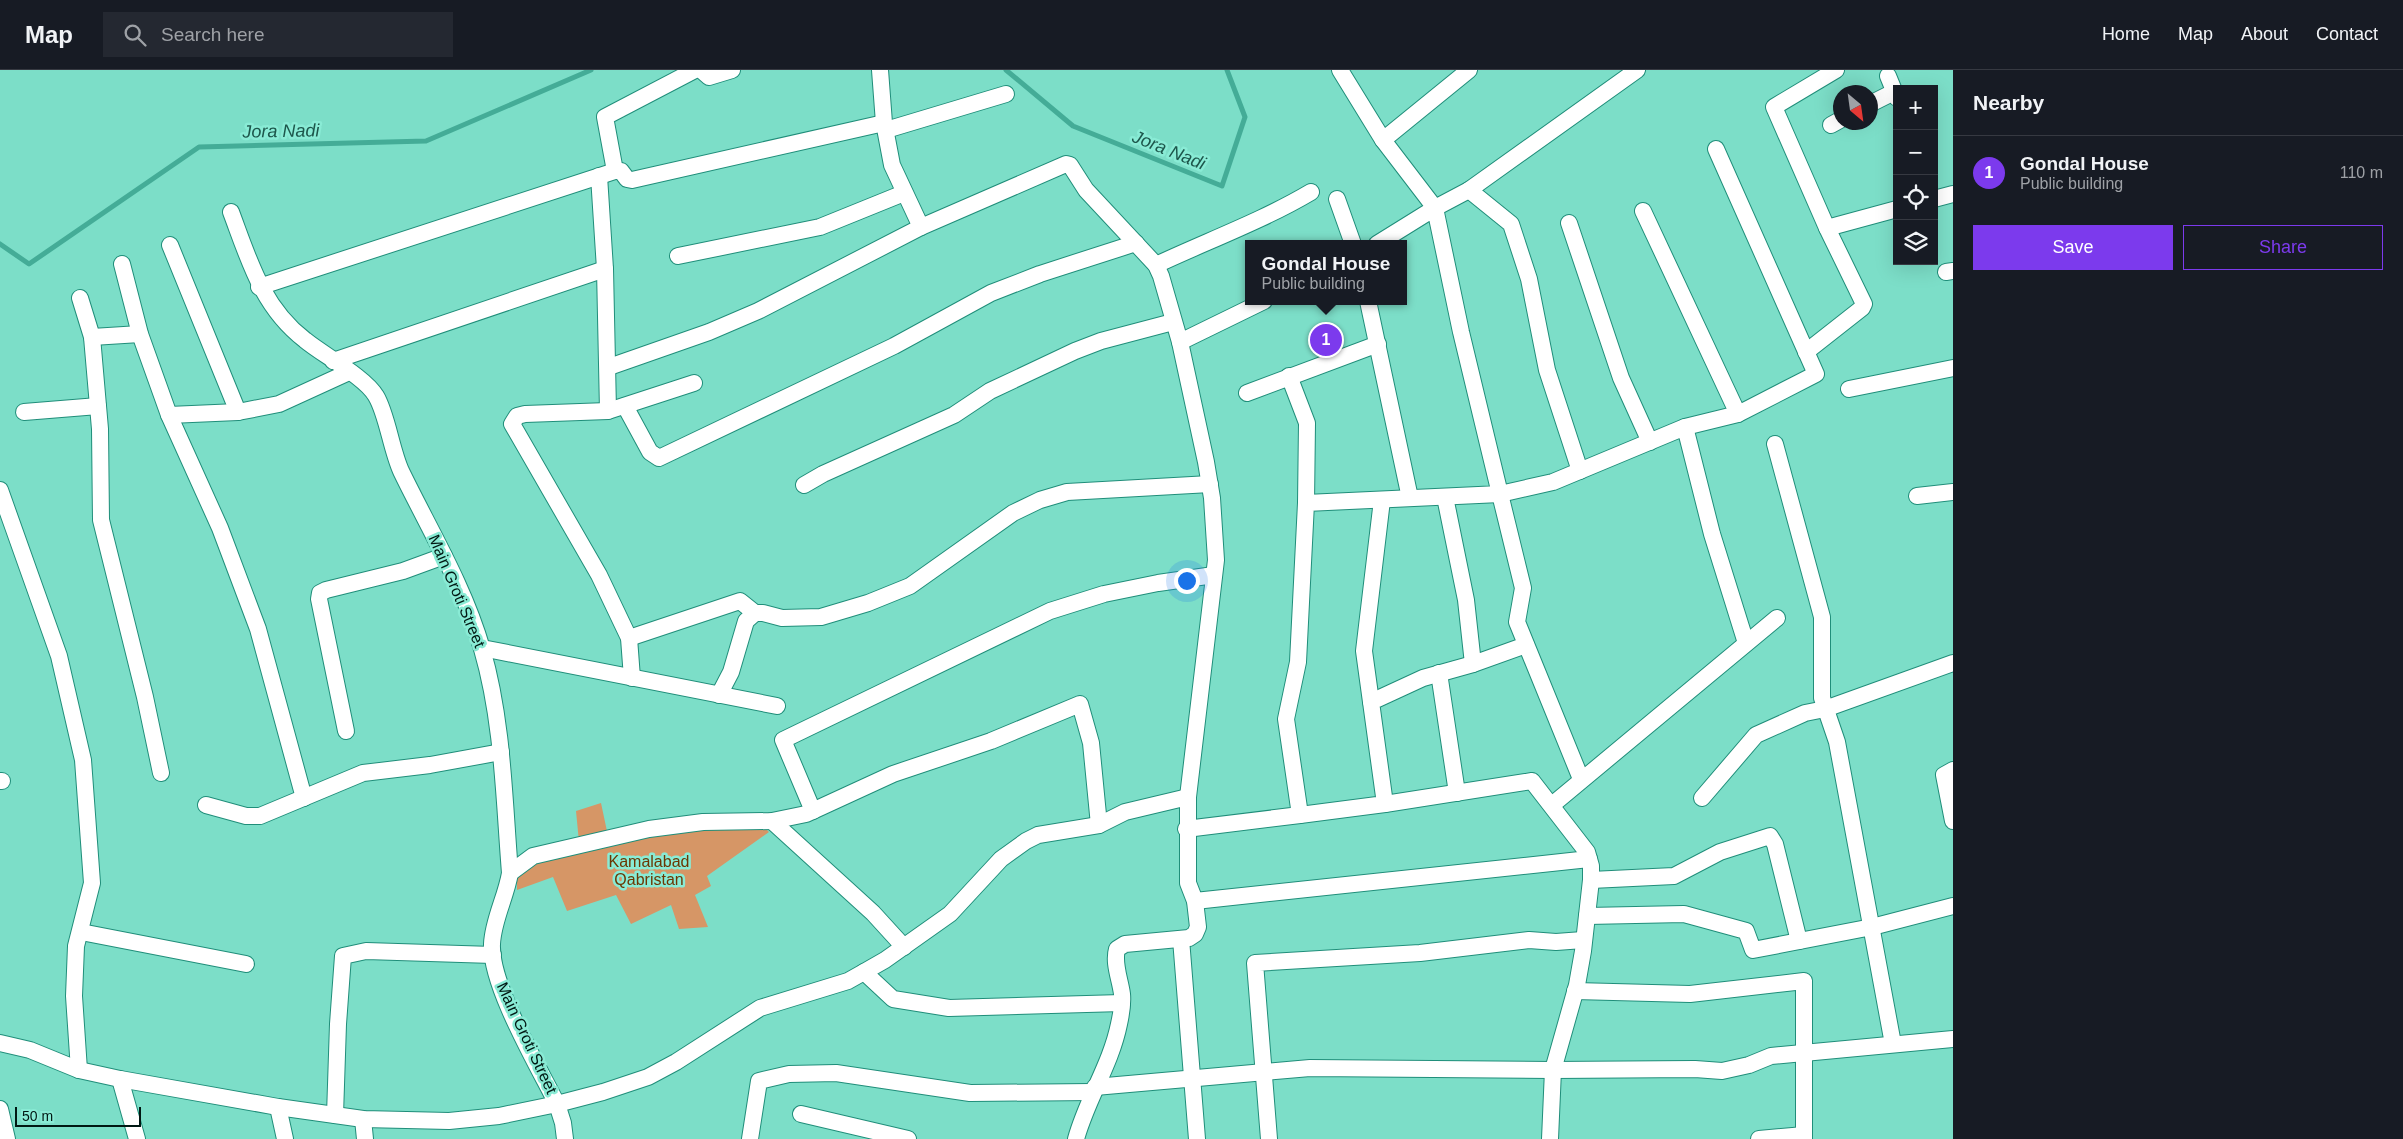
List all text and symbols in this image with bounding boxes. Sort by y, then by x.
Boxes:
search box [103,12,453,57]
text: Map [25,21,73,48]
icon: search [121,21,149,49]
text: Search here [161,24,265,45]
text: Home [2102,24,2150,44]
text: Map [2178,24,2213,44]
text: About [2241,24,2288,44]
text: Contact [2316,24,2378,44]
north arrow [1833,85,1878,130]
map controls [1893,85,1938,265]
button: + [1893,85,1938,130]
text: Nearby [1973,91,2044,114]
water label: Jora Nadi [241,120,321,142]
water label: Jora Nadi [1129,126,1209,174]
button: − [1893,130,1938,175]
text: Gondal House [2020,153,2149,174]
text: 1 [1985,164,1993,181]
text: 110 m [2340,164,2383,181]
button: locate [1893,175,1938,220]
text: Public building [2020,175,2123,192]
button: layers [1893,220,1938,265]
button: Save [1973,225,2173,270]
button: Share [2183,225,2383,270]
popup [1245,240,1407,305]
text: Gondal House [1262,253,1390,274]
text: Public building [1262,275,1365,292]
pin: 1 [1310,321,1342,359]
street label: Main Groti Street [426,532,489,650]
your location [1174,568,1200,594]
park label: Kamalabad Qabristan [609,853,689,888]
street label: Main Groti Street [494,980,560,1097]
scale bar [15,1104,141,1127]
text: 50 m [22,1108,53,1124]

